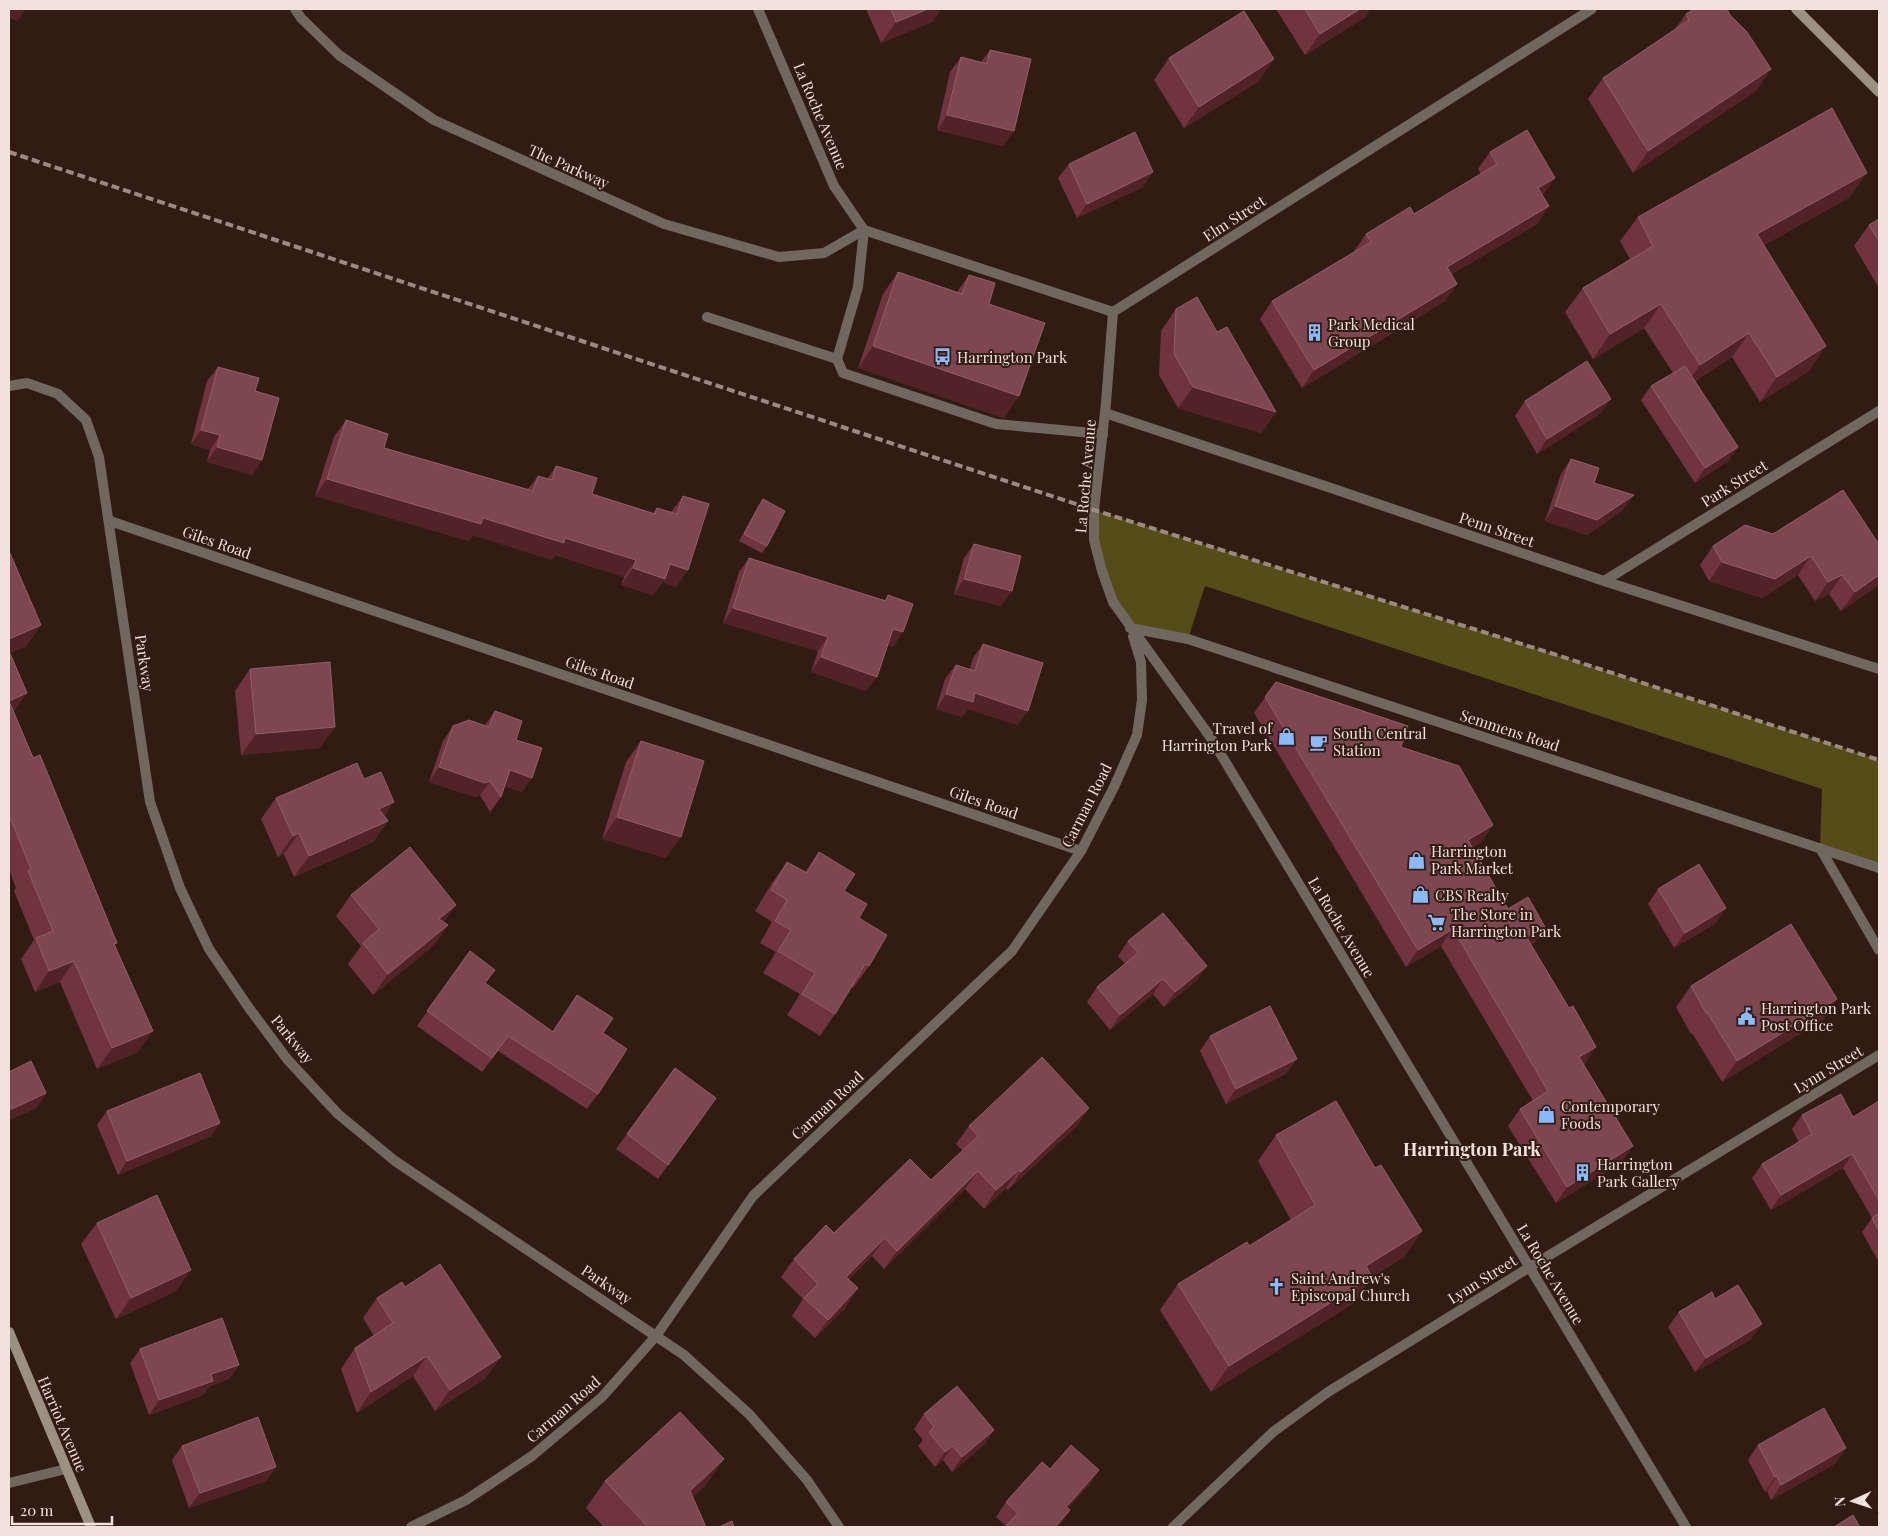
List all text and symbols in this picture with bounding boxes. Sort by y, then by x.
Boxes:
street label: La Roche Avenue [789,60,853,172]
street label: The Parkway [525,139,613,193]
street label: Elm Street [1199,190,1270,246]
place label: Park Medical Group [1328,314,1415,351]
building icon: Park Medical Group [1304,323,1324,343]
bus stop icon: Harrington Park [933,347,953,367]
place label: Harrington Park [957,347,1068,367]
street label: La Roche Avenue [1070,418,1100,534]
street label: Park Street [1697,454,1772,511]
street label: Penn Street [1457,507,1538,551]
street label: Giles Road [180,521,254,563]
street label: Parkway [131,633,159,693]
street label: Giles Road [563,651,637,693]
street label: Semmens Road [1458,705,1563,756]
place label: Travel of Harrington Park [1162,718,1273,755]
place label: South Central Station [1333,723,1427,760]
shop icon: Travel of Harrington Park [1276,727,1296,747]
cafe icon: South Central Station [1309,732,1329,752]
street label: Carman Road [1056,759,1116,851]
street label: Giles Road [947,781,1021,823]
place label: Harrington Park Market [1431,841,1514,878]
shop icon: Harrington Park Market [1407,850,1427,870]
street label: La Roche Avenue [1304,873,1380,981]
shop icon: CBS Realty [1411,885,1431,905]
place label: CBS Realty [1435,885,1509,905]
place label: The Store in Harrington Park [1451,904,1562,941]
supermarket icon: The Store in Harrington Park [1427,913,1447,933]
place label: Harrington Park Post Office [1761,998,1872,1035]
public building icon: Harrington Park Post Office [1737,1007,1757,1027]
street label: Parkway [267,1010,319,1068]
street label: Lynn Street [1790,1040,1867,1098]
street label: Carman Road [787,1066,868,1144]
place label: Contemporary Foods [1561,1096,1660,1133]
shop icon: Contemporary Foods [1537,1105,1557,1125]
district label: Harrington Park [1403,1137,1541,1161]
place label: Harrington Park Gallery [1597,1154,1680,1191]
building icon: Harrington Park Gallery [1573,1163,1593,1183]
street label: La Roche Avenue [1513,1220,1589,1328]
street label: Lynn Street [1444,1250,1521,1308]
street label: Parkway [578,1260,637,1309]
place label: Saint Andrew's Episcopal Church [1291,1268,1410,1305]
church icon: Saint Andrew's Episcopal Church [1267,1277,1287,1297]
street label: Carman Road [522,1371,605,1447]
street label: Harriot Avenue [34,1373,92,1475]
north arrow [1828,1476,1878,1526]
scale bar [12,1494,112,1526]
text: N [1830,1496,1849,1507]
text: 20 m [20,1500,54,1520]

